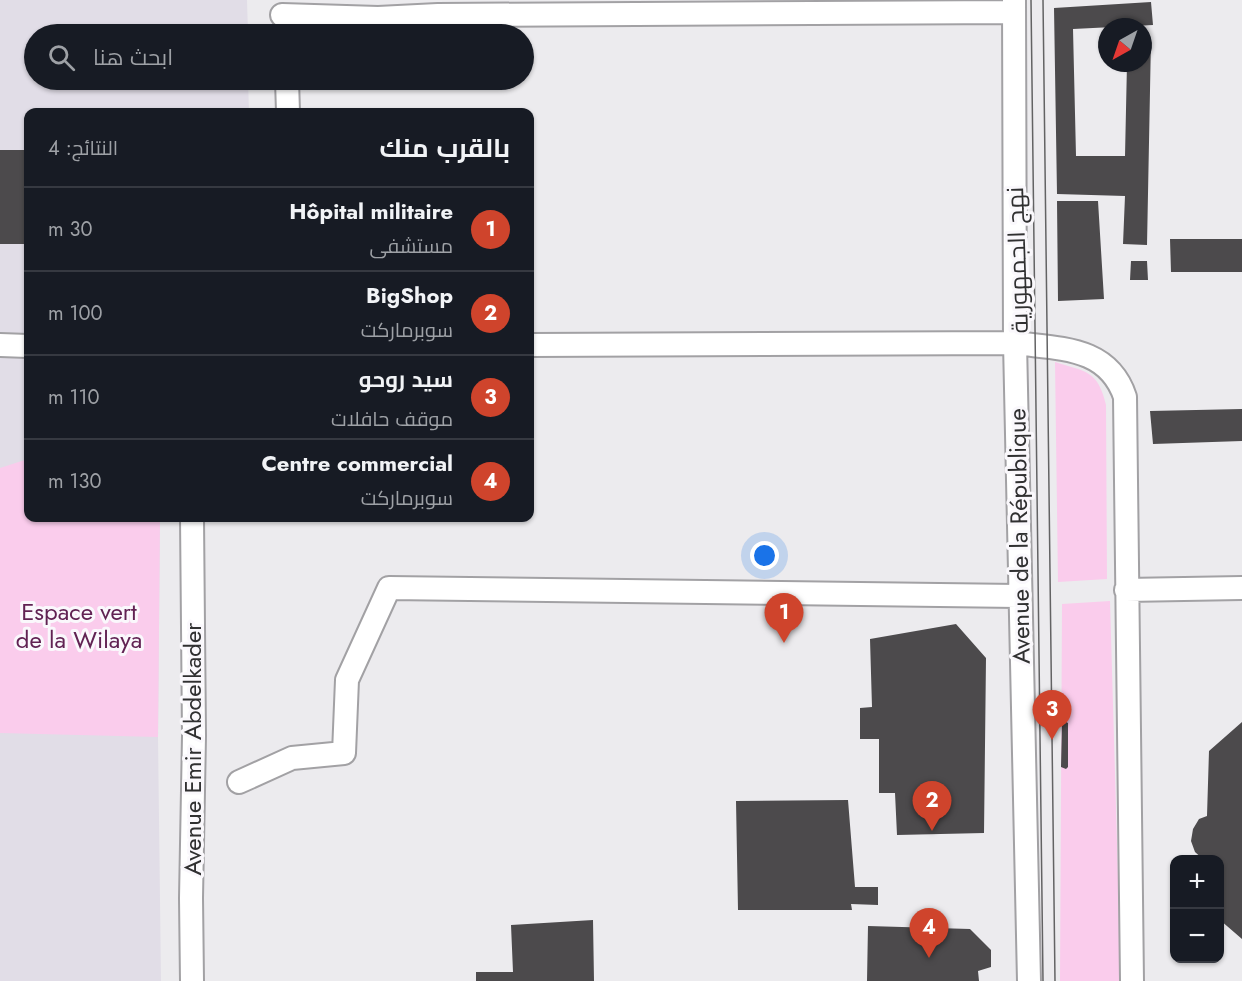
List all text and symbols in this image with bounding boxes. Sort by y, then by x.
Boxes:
north arrow [1098,18,1152,72]
search box [24,24,534,90]
icon: search [45,41,78,74]
text: ابحث هنا [93,41,173,73]
text: بالقرب منك [380,129,510,167]
text: النتائج: 4 [48,134,118,163]
street label: نهج الجمهورية [997,186,1037,334]
text: Hôpital militaire [289,195,453,227]
text: 30 m [48,215,93,244]
text: 1 [485,215,496,244]
text: مستشفى [369,232,453,261]
text: BigShop [366,279,453,311]
text: 100 m [48,299,103,328]
text: 2 [484,299,497,328]
text: سوبرماركت [361,316,453,345]
text: سيد روحو [359,363,453,395]
text: 110 m [48,383,100,412]
text: 3 [484,383,497,412]
text: موقف حافلات [331,405,453,434]
street label: Avenue de la République [999,408,1039,664]
text: Centre commercial [261,447,453,479]
text: 130 m [48,467,102,496]
text: 4 [484,467,497,496]
text: سوبرماركت [361,484,453,513]
your location [750,541,779,570]
park label: Espace vert de la Wilaya [16,594,142,657]
pin: 1 [764,594,804,643]
street label: Avenue Emir Abdelkader [175,622,210,876]
pin: 3 [1032,690,1072,740]
pin: 2 [912,782,952,831]
map controls [1170,855,1224,963]
button: + [1170,855,1224,909]
pin: 4 [910,908,948,958]
button: − [1170,909,1224,963]

